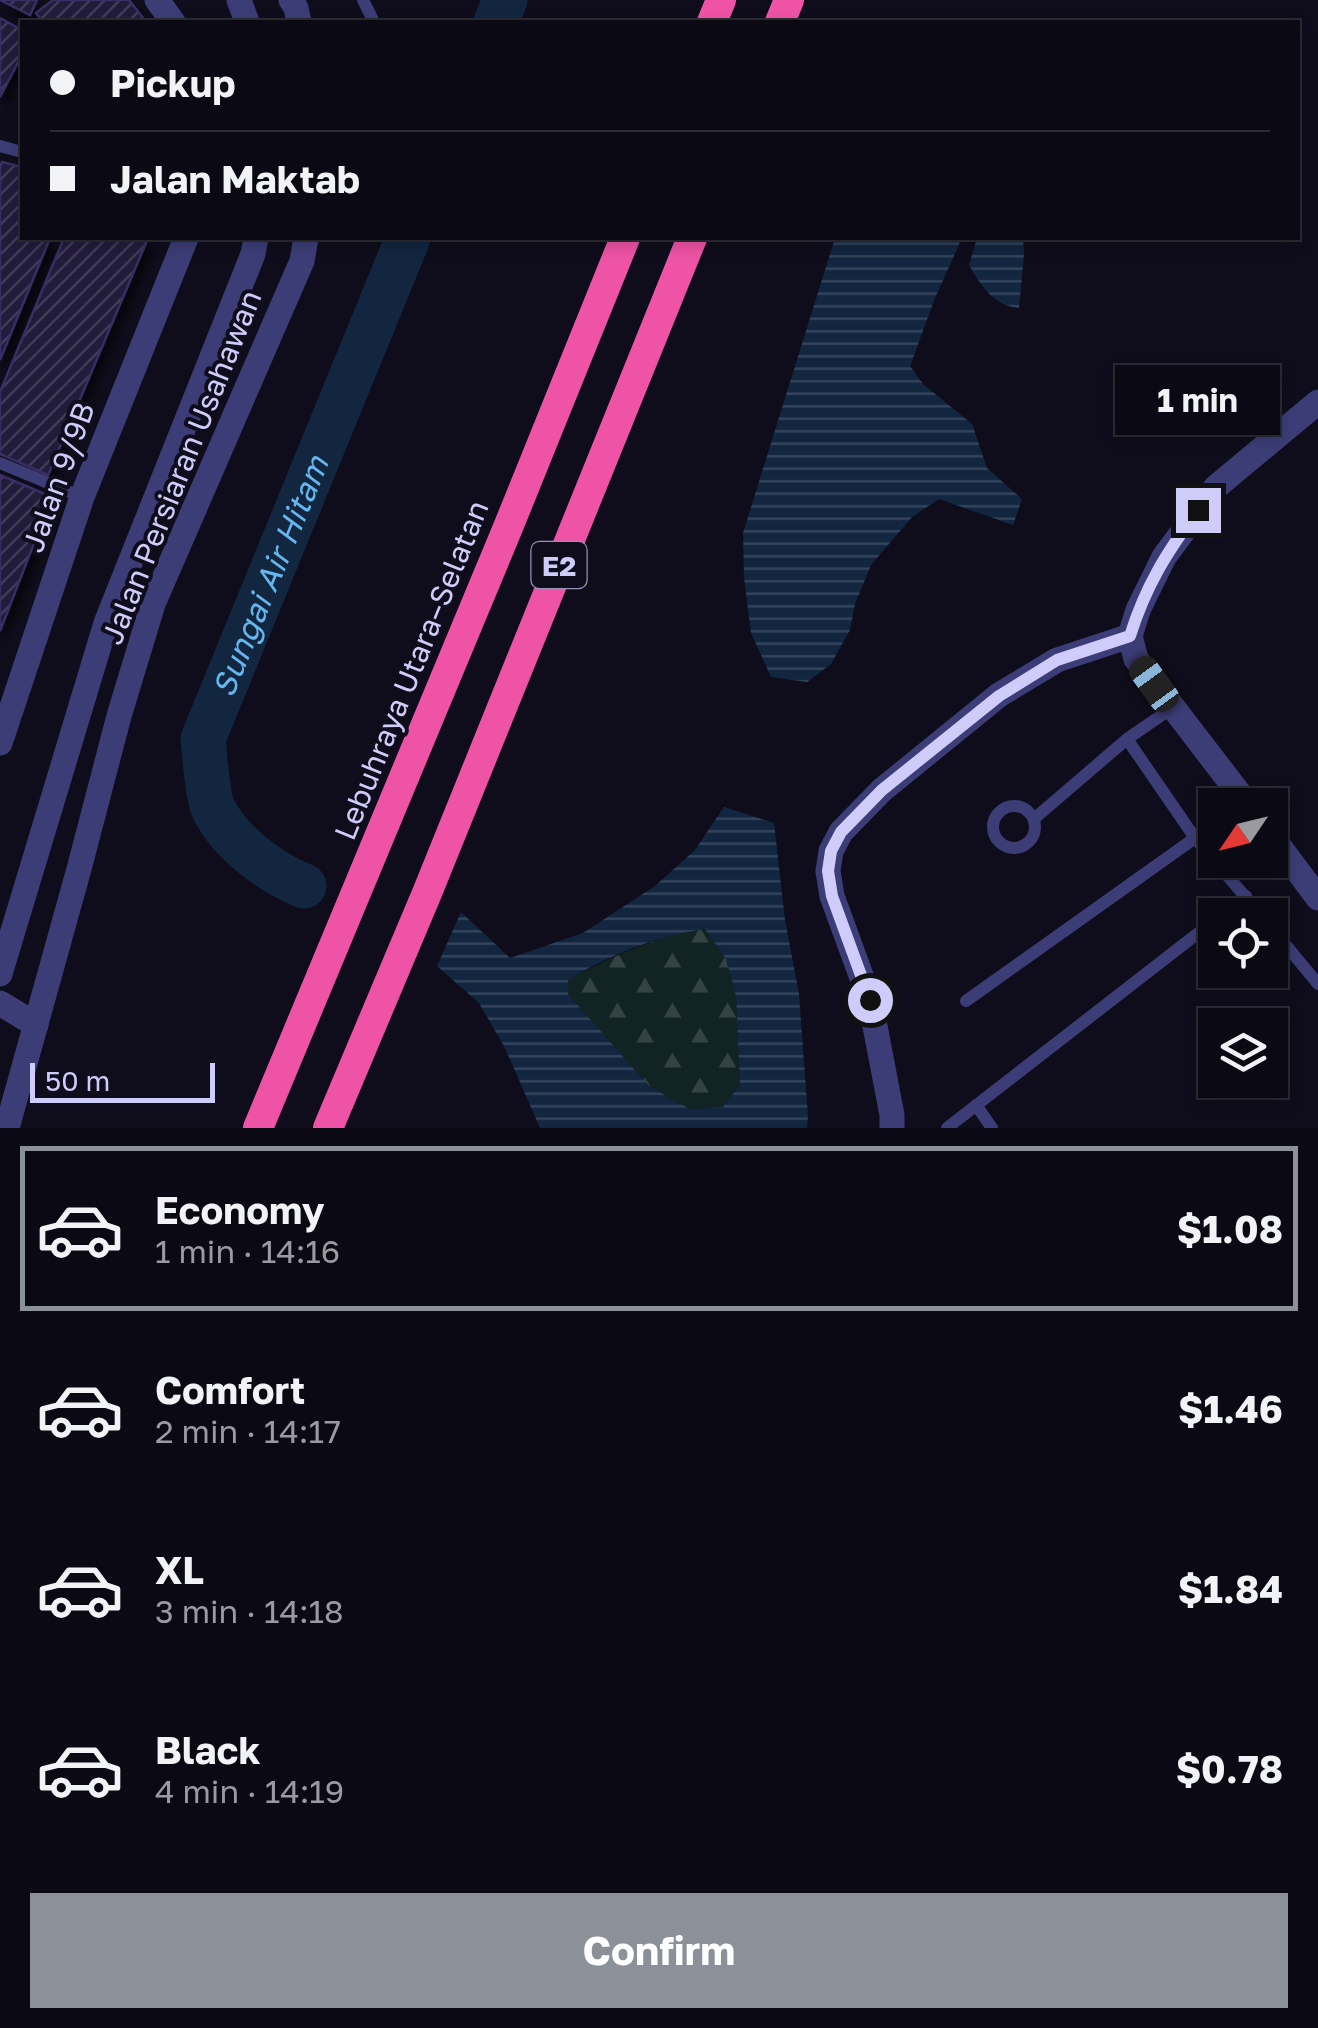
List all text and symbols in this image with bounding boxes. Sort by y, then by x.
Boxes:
text: Pickup [110,60,236,105]
text: Jalan Maktab [110,156,360,201]
street label: Jalan Persiaran Usahawan [93,285,269,649]
callout: 1 min [1116,365,1280,435]
text: 1 min [1157,381,1238,419]
street label: Jalan 9/9B [14,397,102,557]
water label: Sungai Air Hitam [203,449,336,702]
route end [1176,488,1221,533]
street label: Lebuhraya Utara–Selatan [326,495,496,845]
road number: E2 [532,542,586,588]
car [1124,651,1184,717]
north arrow [1198,788,1288,878]
map controls [1198,788,1288,1098]
button: locate [1198,898,1288,988]
route start [848,978,893,1023]
button: layers [1198,1008,1288,1098]
scale bar [30,1058,215,1102]
text: 50 m [45,1064,110,1097]
icon: car [35,1184,125,1274]
text: Economy [155,1187,324,1232]
text: $1.08 [1177,1206,1283,1251]
text: 1 min · 14:16 [155,1232,340,1270]
icon: car [35,1364,125,1454]
text: Comfort [155,1367,305,1412]
text: $1.46 [1178,1386,1283,1431]
text: 2 min · 14:17 [155,1412,341,1450]
icon: car [35,1544,125,1634]
text: XL [155,1547,204,1592]
text: $1.84 [1178,1566,1283,1611]
text: 3 min · 14:18 [155,1592,344,1630]
icon: car [35,1724,125,1814]
text: Black [155,1727,260,1772]
text: $0.78 [1176,1746,1283,1791]
text: 4 min · 14:19 [155,1772,344,1810]
button: Confirm [30,1893,1288,2008]

